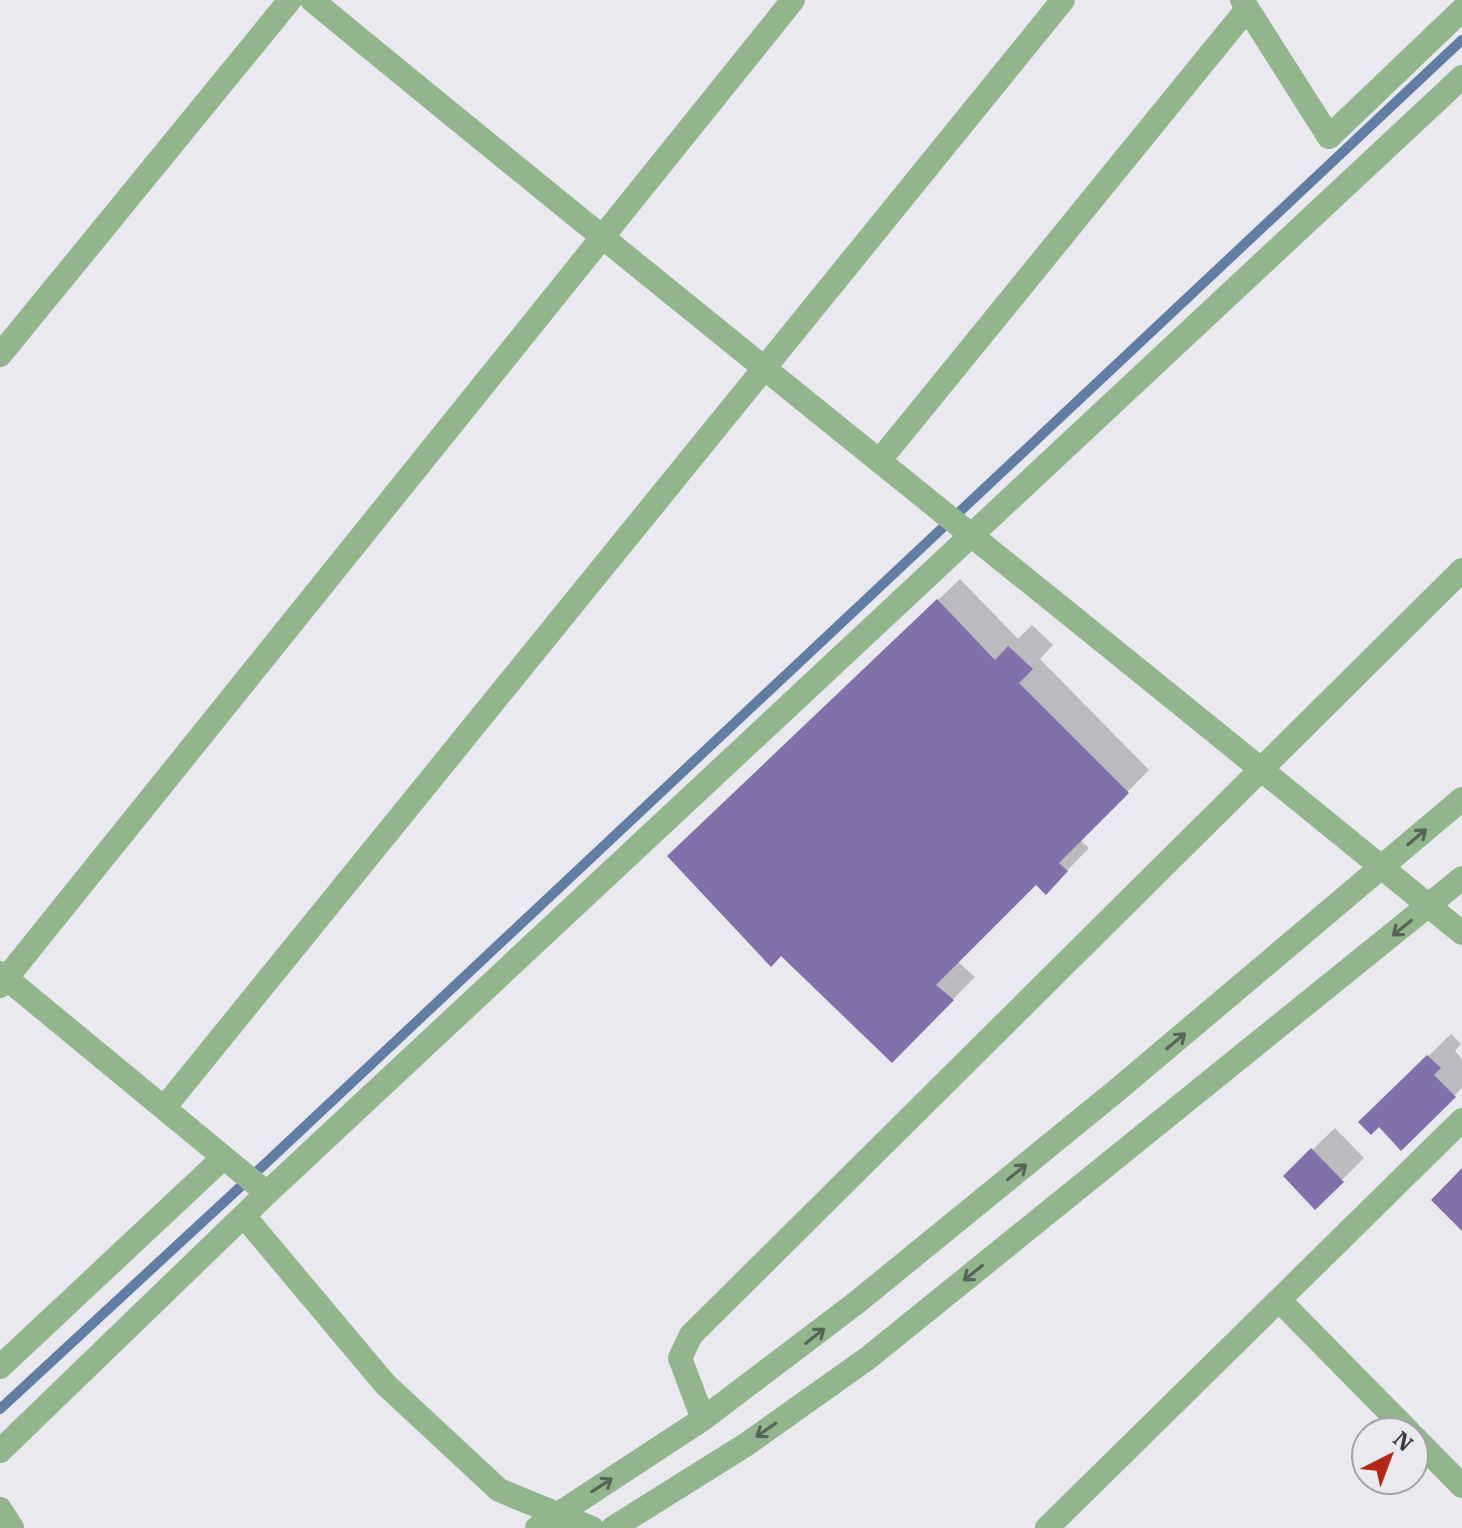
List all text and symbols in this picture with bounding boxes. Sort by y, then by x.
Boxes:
one-way arrow [1407,828,1427,846]
one-way arrow [1392,919,1413,937]
one-way arrow [1165,1032,1186,1050]
one-way arrow [1006,1163,1027,1181]
one-way arrow [963,1264,984,1282]
one-way arrow [804,1327,825,1344]
north arrow [1350,1416,1430,1496]
one-way arrow [756,1422,778,1438]
text: N [1388,1424,1420,1457]
one-way arrow [591,1477,613,1494]

